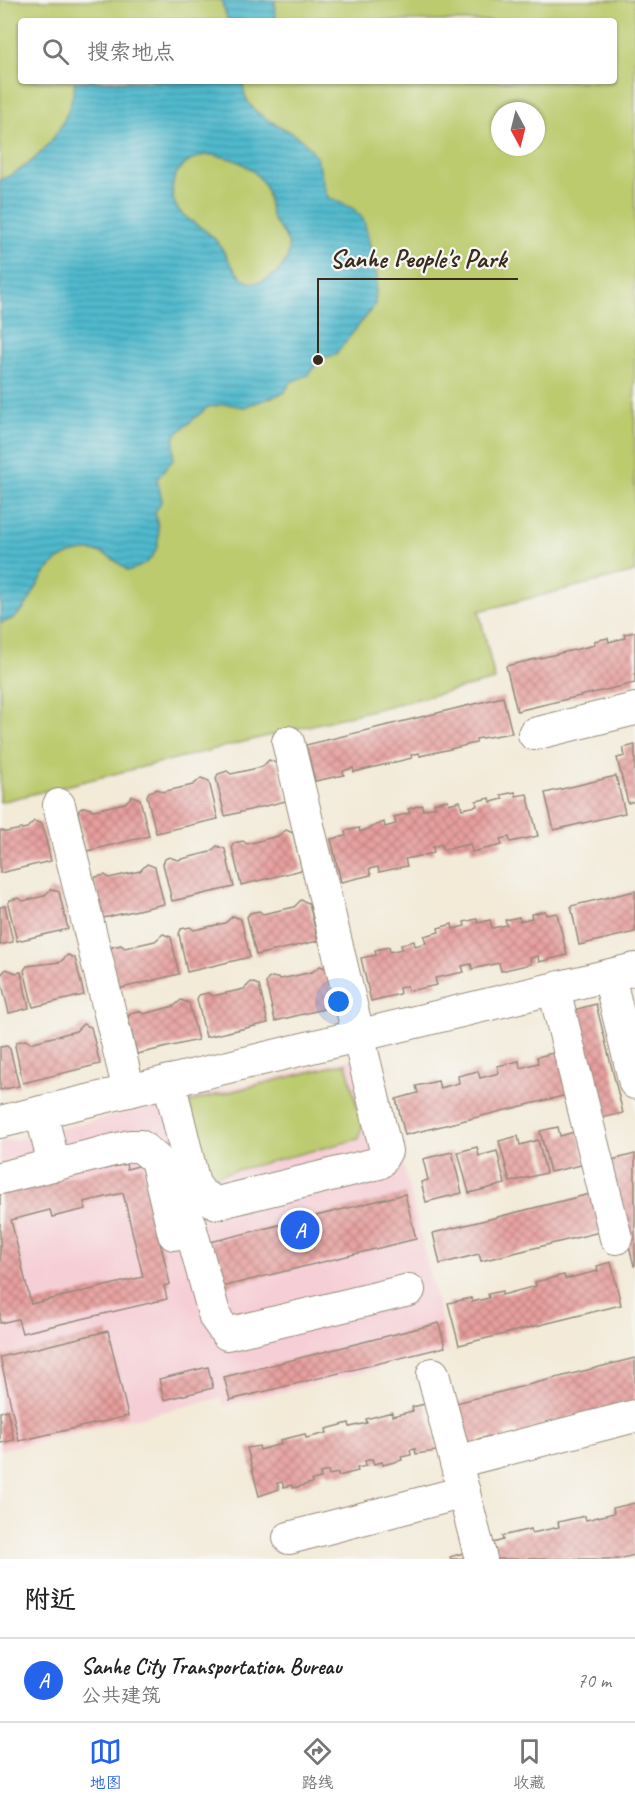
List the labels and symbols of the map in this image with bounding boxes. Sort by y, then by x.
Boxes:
north arrow [491,102,545,156]
callout: Sanhe People's Park [318,235,518,279]
text: Sanhe People's Park [330,242,508,275]
your location [324,987,353,1016]
pin: A [280,1208,320,1252]

